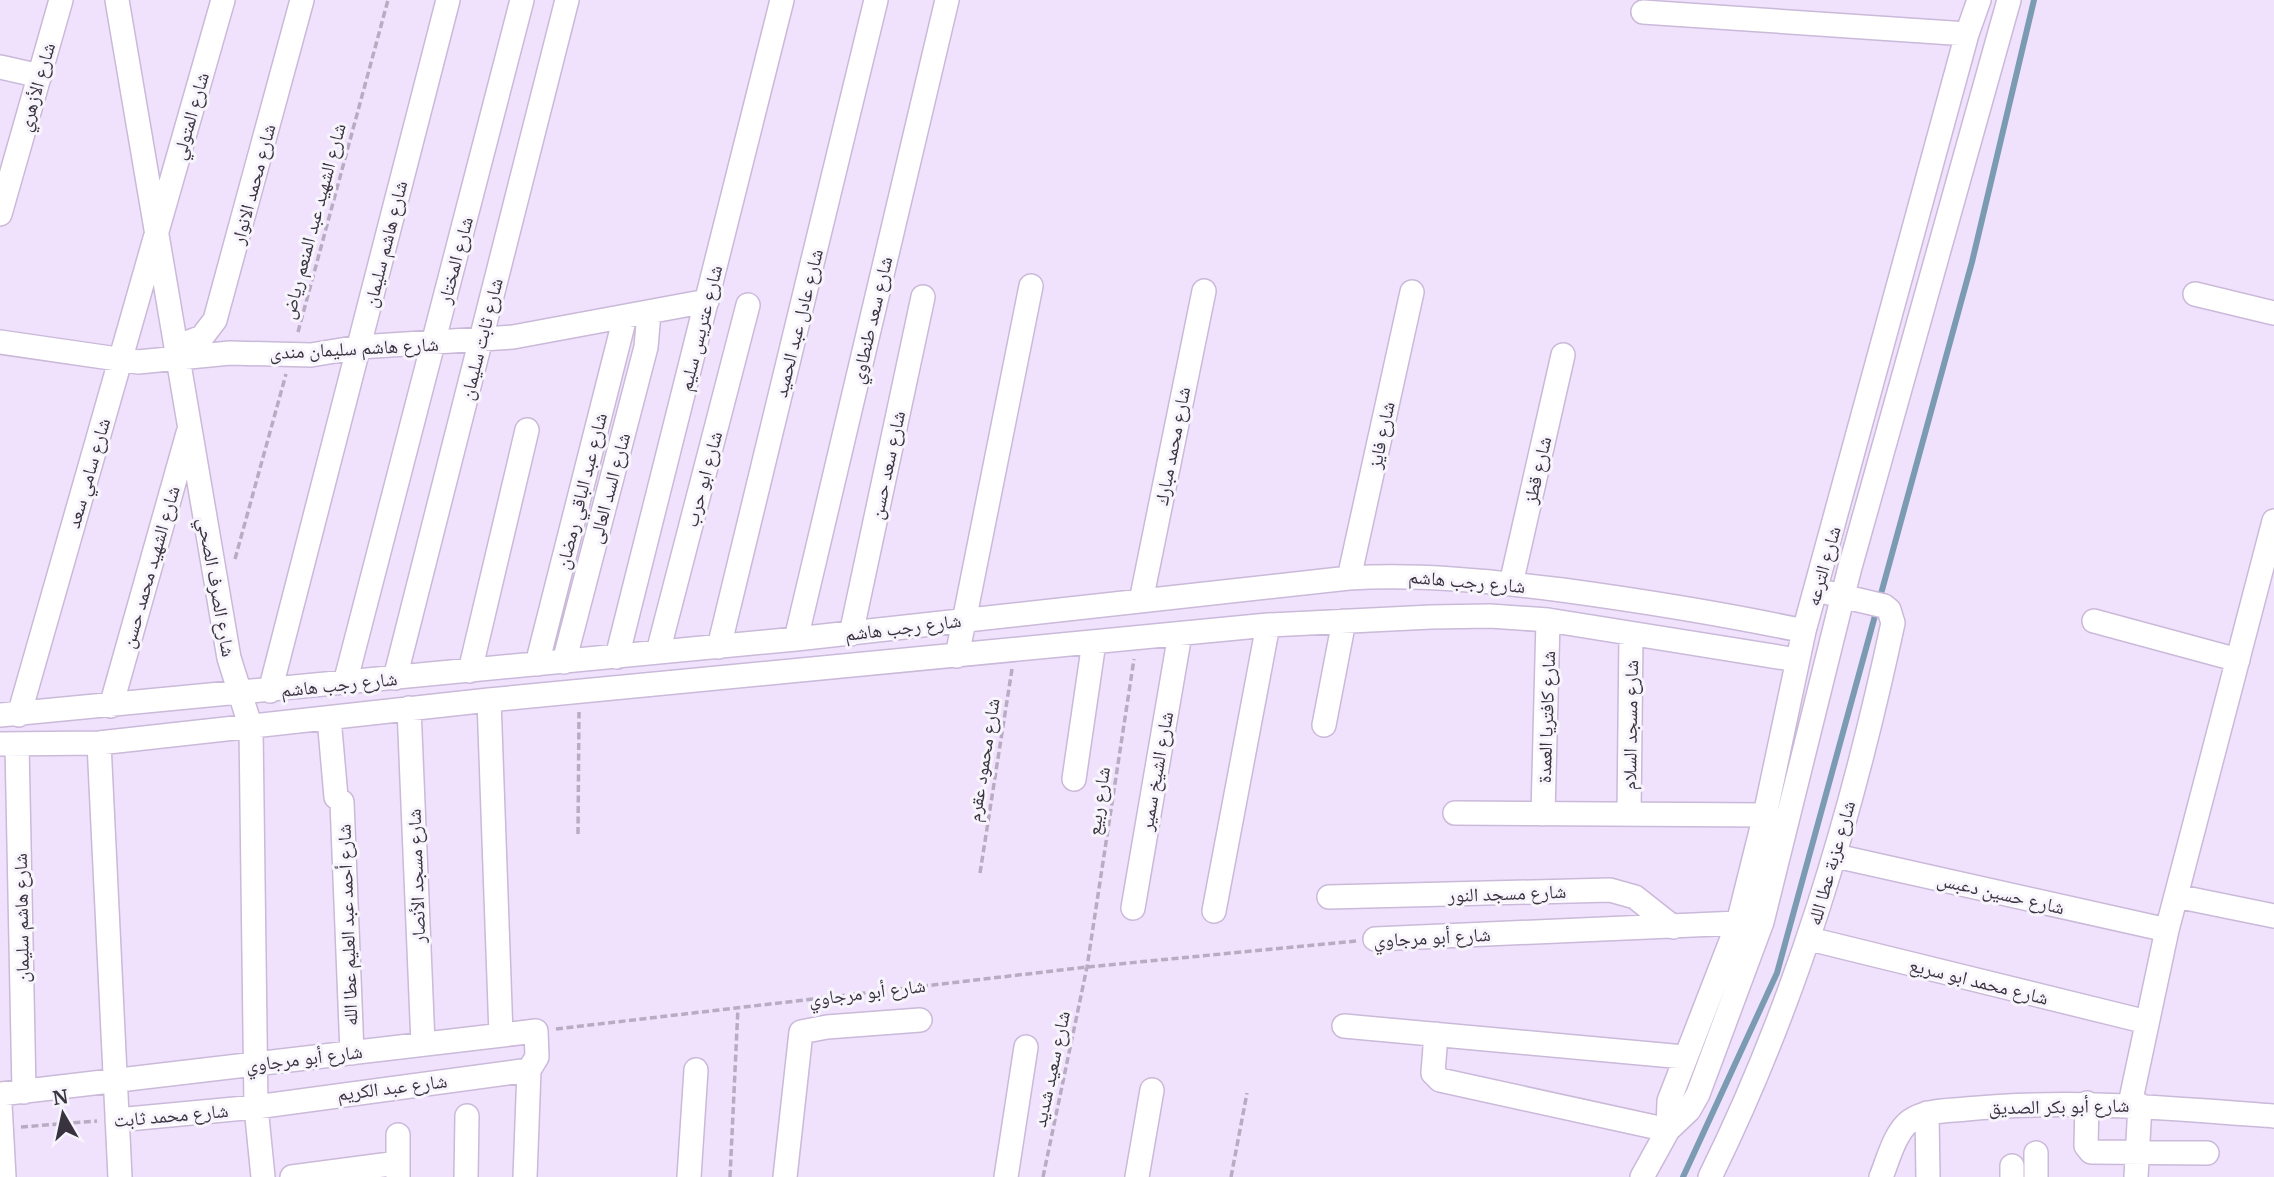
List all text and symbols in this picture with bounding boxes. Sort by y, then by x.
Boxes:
street label: شارع الأزهري [12,40,64,135]
street label: شارع المتولي [166,70,218,164]
street label: شارع الشهيد عبد المنعم رياض [275,120,352,322]
street label: شارع محمد الانوار [225,121,281,248]
street label: شارع هاشم سليمان [358,178,413,310]
street label: شارع المختار [432,214,478,307]
street label: شارع عادل عبد الحميد [768,246,828,400]
street label: شارع سعد طنطاوي [845,254,901,387]
street label: شارع عتريس سليم [673,262,728,394]
street label: شارع ثابت سليمان [454,275,508,403]
street label: شارع هاشم سليمان مندى [269,332,439,365]
street label: شارع محمد مبارك [1149,385,1195,507]
street label: شارع فايز [1362,399,1400,472]
street label: شارع سعد حسن [864,409,910,521]
street label: شارع عبد الباقي رمضان [550,410,616,573]
street label: شارع سامي سعد [61,415,119,532]
street label: شارع ابو حرب [679,428,727,530]
street label: شارع السد العالى [583,430,635,546]
street label: شارع قطز [1517,434,1556,507]
street label: شارع الشهيد محمد حسن [115,483,185,651]
street label: شارع الصرف الصحي [189,515,241,659]
street label: شارع الترعه [1800,523,1846,609]
street label: شارع رجب هاشم [1408,564,1526,599]
street label: شارع رجب هاشم [843,608,963,647]
street label: شارع كافتريا العمدة [1532,650,1560,784]
street label: شارع مسجد السلام [1617,660,1645,790]
street label: شارع رجب هاشم [280,666,399,703]
street label: شارع محمود عقرم [961,696,1007,824]
street label: شارع الشيخ سمير [1134,710,1179,834]
street label: شارع ربيع [1081,765,1116,837]
street label: شارع عزبة عطا الله [1802,798,1860,928]
street label: شارع مسجد الأنصار [402,808,430,945]
street label: شارع أحمد عبد العليم عطا الله [331,823,364,1027]
street label: شارع هاشم سليمان [8,853,35,983]
street label: شارع حسين دعبس [1935,867,2067,919]
street label: شارع مسجد النور [1446,879,1567,907]
street label: شارع أبو مرجاوي [1373,922,1492,956]
street label: شارع محمد ابو سريع [1907,952,2051,1011]
street label: شارع أبو مرجاوي [807,973,927,1015]
street label: شارع سعيد شديد [1027,1009,1075,1129]
street label: شارع أبو مرجاوي [244,1039,364,1081]
street label: شارع عبد الكريم [336,1068,449,1107]
north arrow [28,1079,98,1149]
text: N [51,1084,70,1110]
street label: شارع أبو بكر الصديق [1988,1093,2130,1119]
street label: شارع محمد ثابت [112,1098,230,1132]

